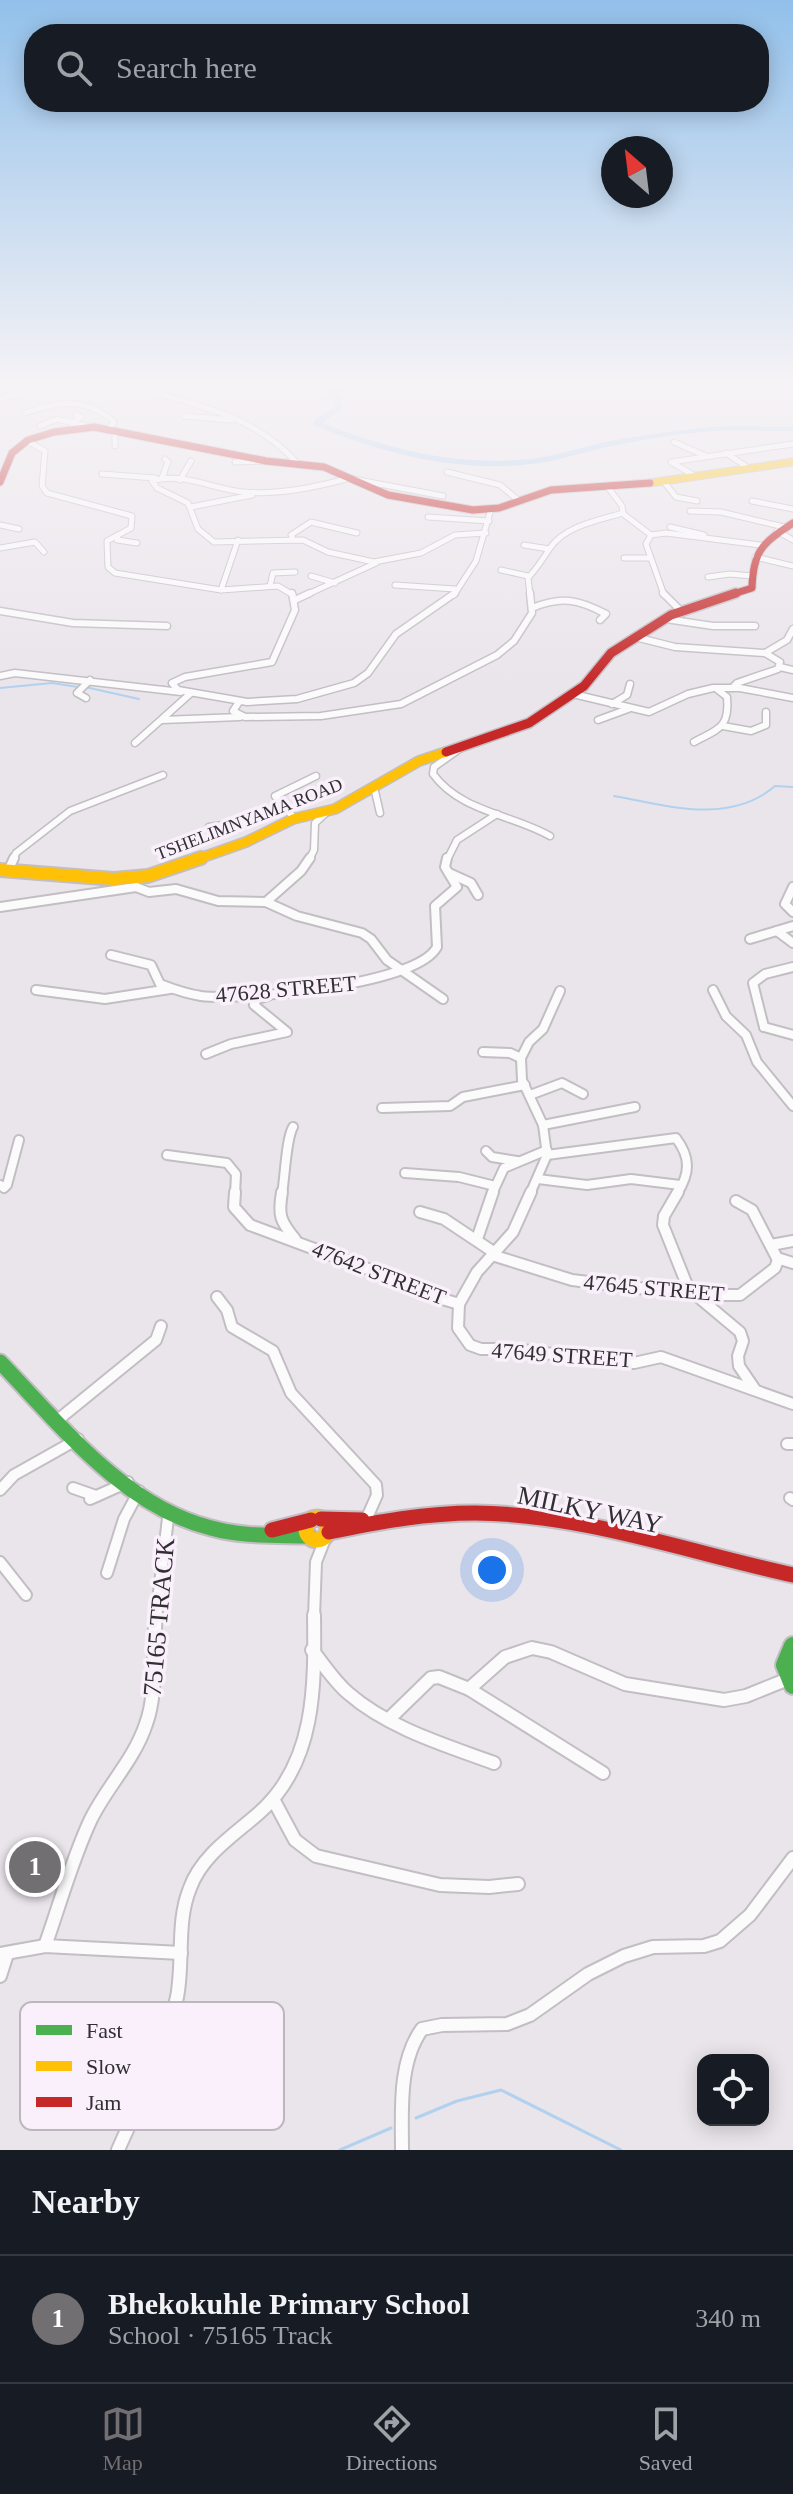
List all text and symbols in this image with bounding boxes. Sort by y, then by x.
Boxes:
search box [24,24,769,112]
icon: search [52,46,96,90]
text: Search here [116,51,257,84]
north arrow [601,136,673,208]
street label: TSHELIMNYAMA ROAD [153,774,345,864]
street label: 47628 STREET [215,970,358,1008]
street label: 47642 STREET [309,1236,450,1310]
street label: 47645 STREET [583,1269,726,1307]
street label: 47649 STREET [491,1338,634,1372]
street label: MILKY WAY [515,1481,665,1540]
street label: 75165 TRACK [138,1536,180,1698]
your location [472,1550,512,1590]
pin: 1 [9,1837,61,1897]
legend [20,2002,284,2130]
text: Fast [86,2018,123,2043]
text: Slow [86,2054,131,2079]
map controls [697,2054,769,2126]
button: locate [697,2054,769,2126]
text: Jam [86,2090,121,2115]
text: Nearby [32,2183,140,2220]
text: Bhekokuhle Primary School [108,2287,470,2320]
text: 1 [52,2304,65,2333]
text: 340 m [695,2304,761,2333]
text: School · 75165 Track [108,2321,333,2350]
tab: Map [101,2402,145,2476]
tab: Directions [346,2402,437,2476]
tab: Saved [639,2402,692,2476]

